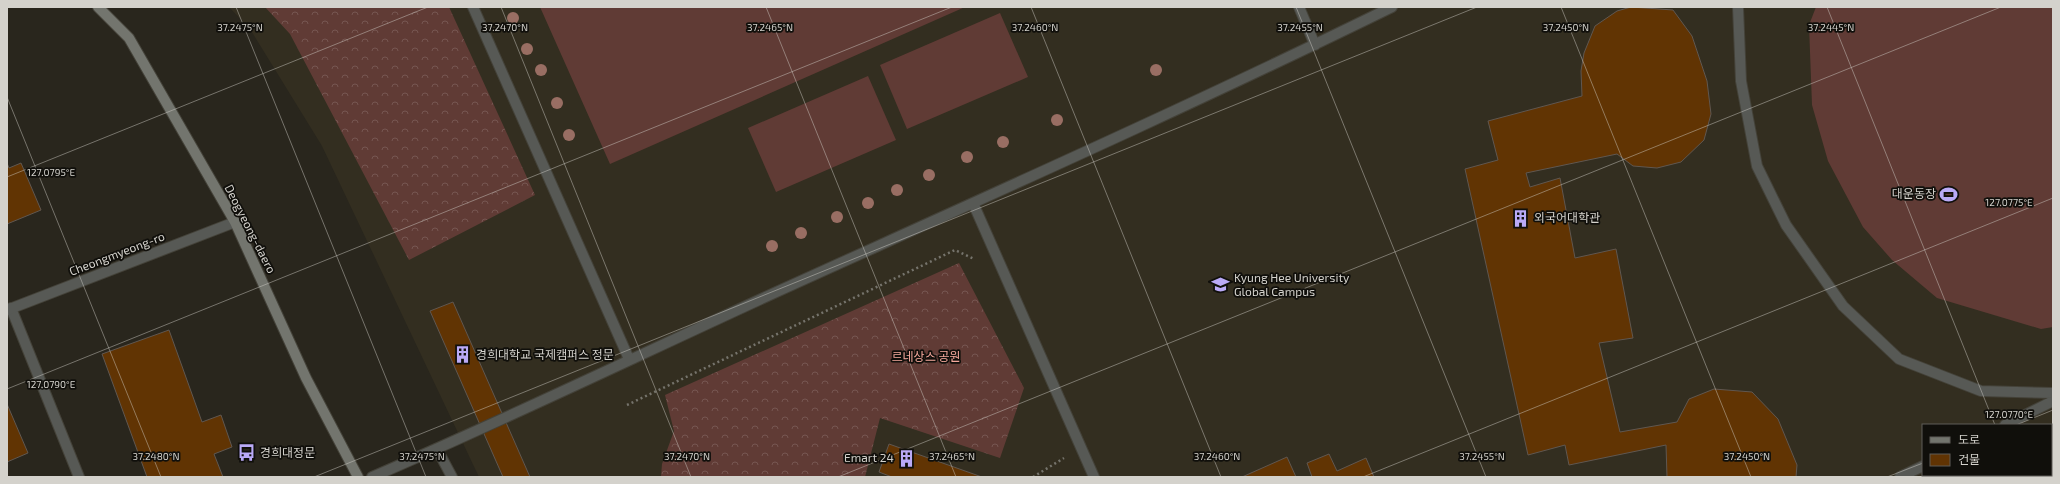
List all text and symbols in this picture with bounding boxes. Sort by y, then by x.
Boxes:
text: 37.2475°N [217,21,263,33]
text: 37.2470°N [482,21,528,33]
text: 37.2465°N [747,21,793,33]
text: 37.2460°N [1012,21,1058,33]
text: 37.2455°N [1277,21,1323,33]
text: 37.2450°N [1543,21,1589,33]
text: 37.2445°N [1808,21,1854,33]
text: 127.0795°E [27,166,75,178]
street label: Deogyeong-daero [222,182,279,275]
sports icon: 대운동장 [1939,184,1959,204]
place label: 대운동장 [1892,186,1936,200]
text: 127.0775°E [1985,196,2033,208]
building icon: 외국어대학관 [1511,208,1531,228]
place label: 외국어대학관 [1534,210,1600,224]
street label: Cheongmyeong-ro [67,228,167,278]
place label: Kyung Hee University Global Campus [1234,270,1350,298]
school or university icon: Kyung Hee University Global Campus [1211,275,1231,295]
building icon: 경희대학교 국제캠퍼스 정문 [453,345,473,365]
place label: 경희대학교 국제캠퍼스 정문 [476,347,614,361]
park label: 르네상스 공원 [892,349,960,363]
text: 127.0790°E [27,378,76,390]
text: 127.0770°E [1985,408,2033,420]
legend [1922,424,2052,476]
text: 도로 [1958,432,1980,446]
bus stop icon: 경희대정문 [237,443,257,463]
place label: 경희대정문 [260,445,315,459]
building icon: Emart 24 [897,448,917,468]
text: 37.2480°N [132,450,180,462]
text: 37.2475°N [399,450,445,462]
text: 37.2470°N [664,450,710,462]
place label: Emart 24 [844,450,894,464]
text: 37.2465°N [929,450,975,462]
text: 37.2460°N [1194,450,1240,462]
text: 37.2455°N [1459,450,1505,462]
text: 37.2450°N [1724,450,1770,462]
text: 건물 [1958,452,1980,466]

